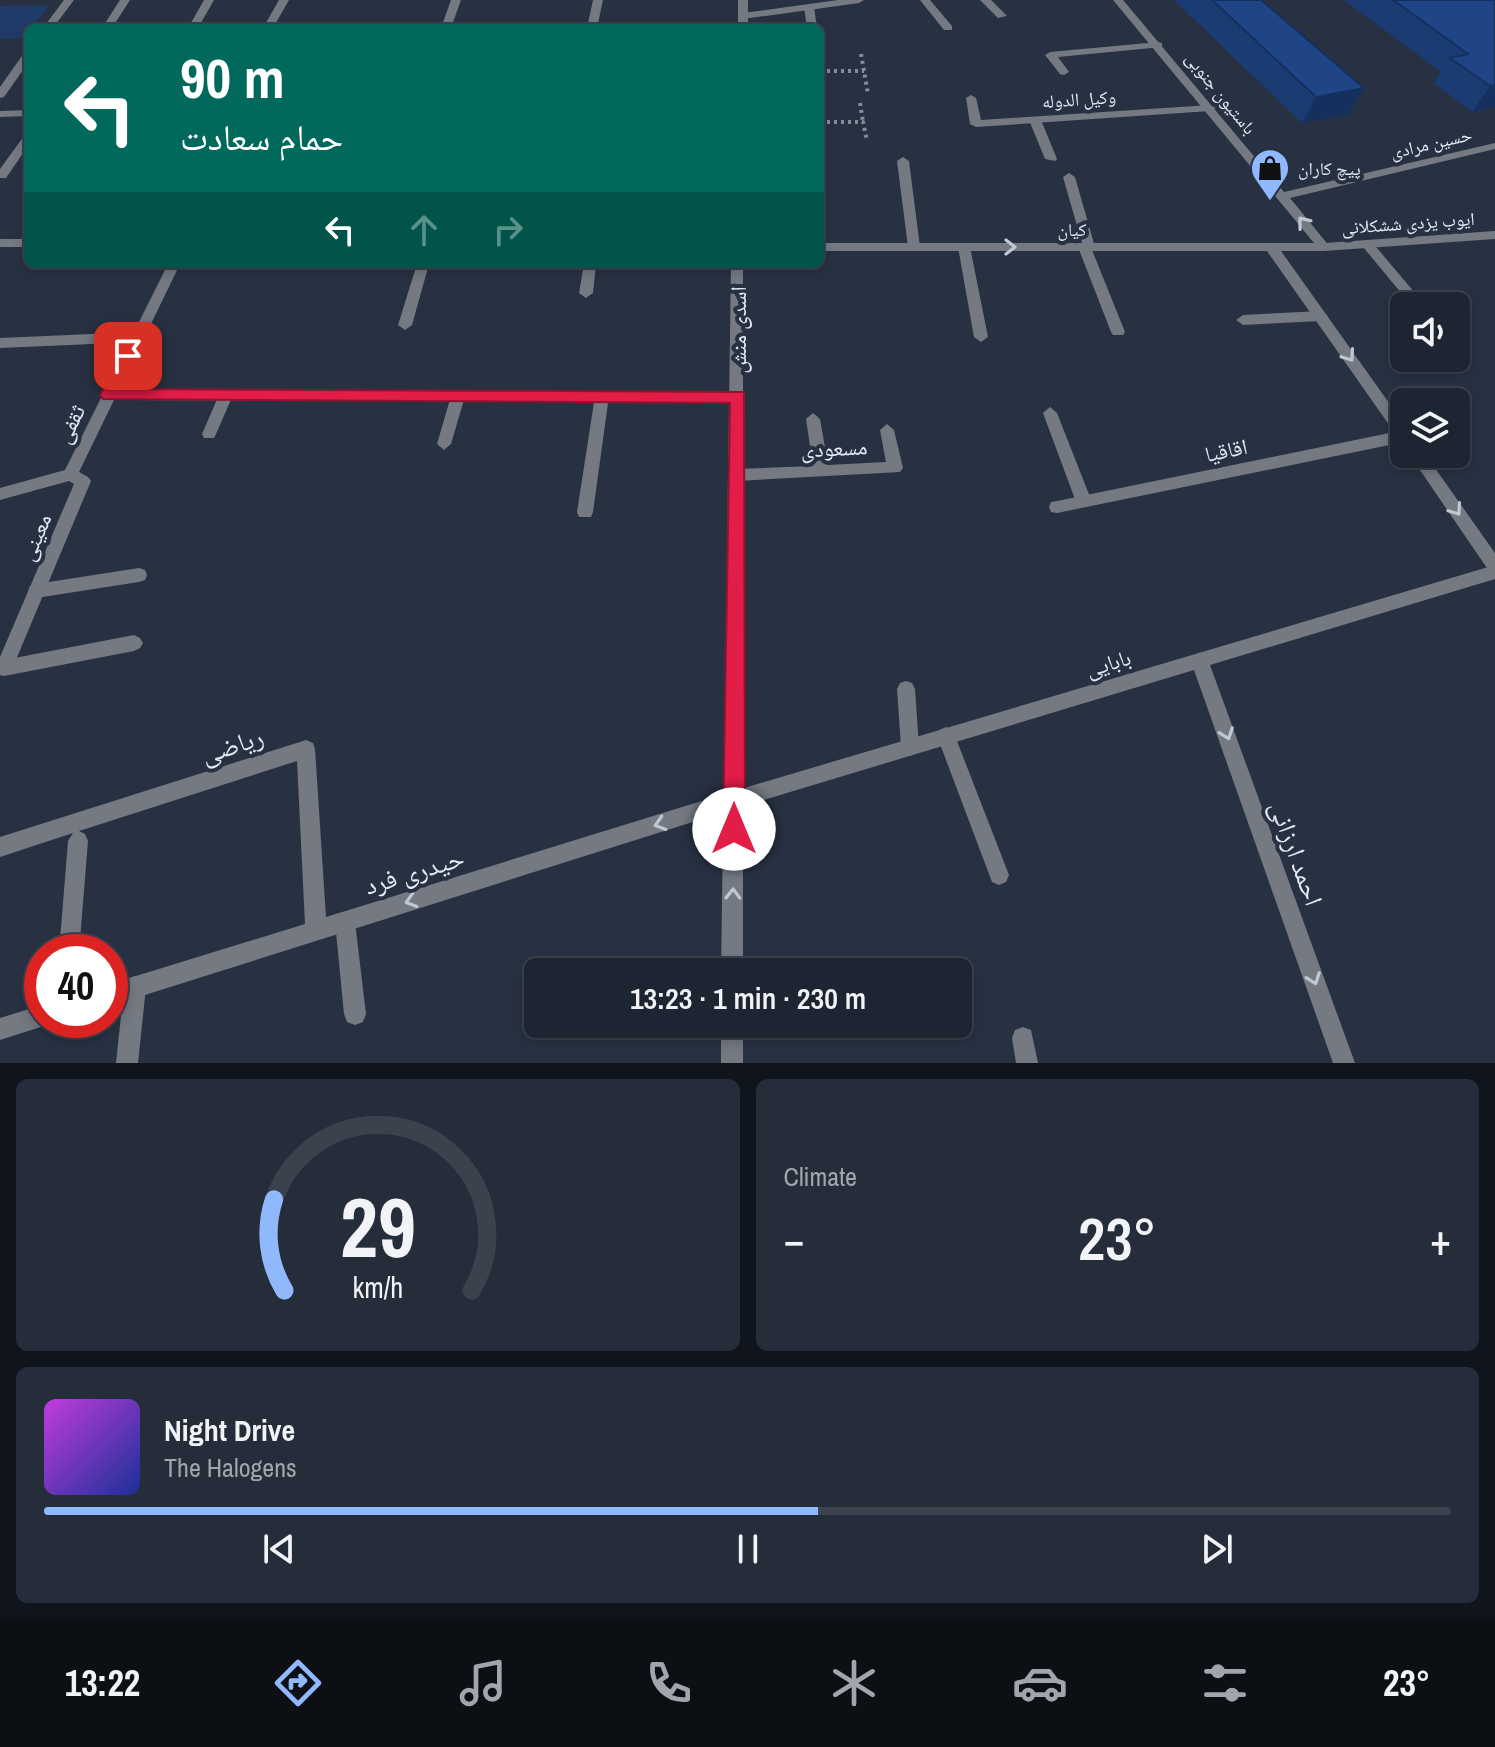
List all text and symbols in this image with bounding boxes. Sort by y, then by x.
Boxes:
text: 90 m [180,40,285,115]
street label: باستیون جنوبی [1180,46,1262,140]
icon: left [48,56,152,160]
street label: وکیل الدوله [1041,84,1117,114]
text: حمام سعادت [180,113,343,161]
street label: حسین مرادی [1388,122,1474,164]
shop icon: پیچ کاران [1249,147,1291,202]
place label: پیچ کاران [1298,156,1361,181]
street label: ایوب یزدی ششکلانی [1341,206,1475,240]
icon: left [318,208,362,252]
icon: ahead [402,208,446,252]
icon: right [486,208,530,252]
street label: کیان [1057,217,1087,242]
one-way arrow [1298,217,1313,231]
one-way arrow [1004,238,1017,256]
street label: اسدی منش [723,286,753,374]
map controls [1390,292,1470,468]
button: sound [1390,292,1470,372]
pin [94,322,162,390]
icon: arrive [106,334,150,378]
one-way arrow [1339,347,1354,361]
button: layers [1390,388,1470,468]
street label: ثقفی [48,400,92,448]
street label: مسعودی [800,431,868,465]
street label: اقاقیا [1202,431,1250,469]
one-way arrow [1446,501,1461,516]
street label: معینی [12,509,58,565]
street label: بابایی [1082,642,1134,684]
street label: ریاضی [196,718,268,772]
one-way arrow [1217,726,1233,740]
position arrow [692,787,776,871]
street label: احمد ارزانی [1262,796,1332,910]
one-way arrow [653,814,667,830]
street label: حیدری فرد [360,839,468,903]
one-way arrow [724,887,742,900]
one-way arrow [405,892,419,908]
speed limit sign: 40 [24,934,128,1038]
one-way arrow [1305,971,1321,985]
text: 13:23 · 1 min · 230 m [630,978,866,1018]
text: Climate [784,1159,857,1194]
text: 29 [340,1171,416,1283]
text: 23° [1078,1198,1157,1279]
text: − [784,1209,805,1269]
text: + [1430,1209,1451,1269]
text: km/h [352,1268,403,1307]
text: Night Drive [164,1410,295,1450]
text: The Halogens [164,1450,297,1485]
icon: previous [257,1527,301,1571]
icon: pause [726,1527,770,1571]
icon: next [1195,1527,1239,1571]
icon: directions [270,1655,326,1711]
icon: music [455,1655,511,1711]
icon: phone [641,1655,697,1711]
icon: climate [826,1655,882,1711]
icon: car [1012,1655,1068,1711]
icon: filters [1197,1655,1253,1711]
text: 13:22 [65,1659,140,1707]
text: 23° [1383,1659,1430,1707]

